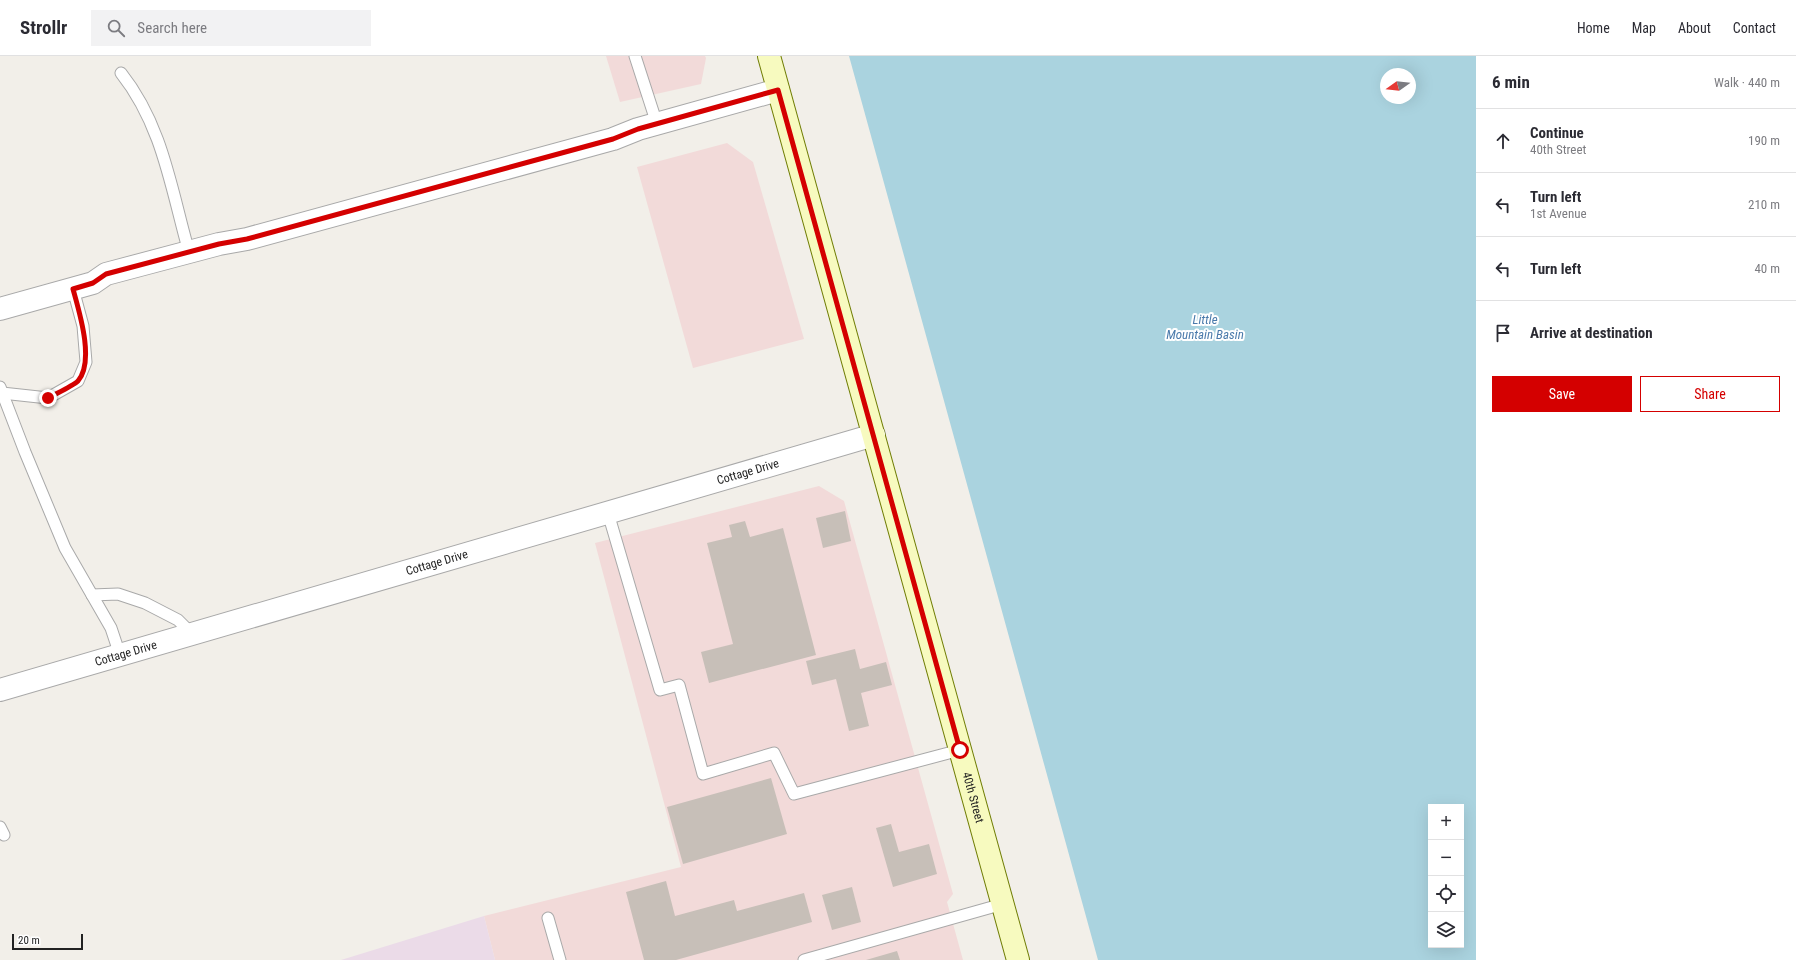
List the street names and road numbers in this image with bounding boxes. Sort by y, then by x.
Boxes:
street label: Cottage Drive [715,456,781,487]
street label: Cottage Drive [404,547,470,578]
street label: Cottage Drive [93,638,159,669]
street label: 40th Street [960,770,987,825]

